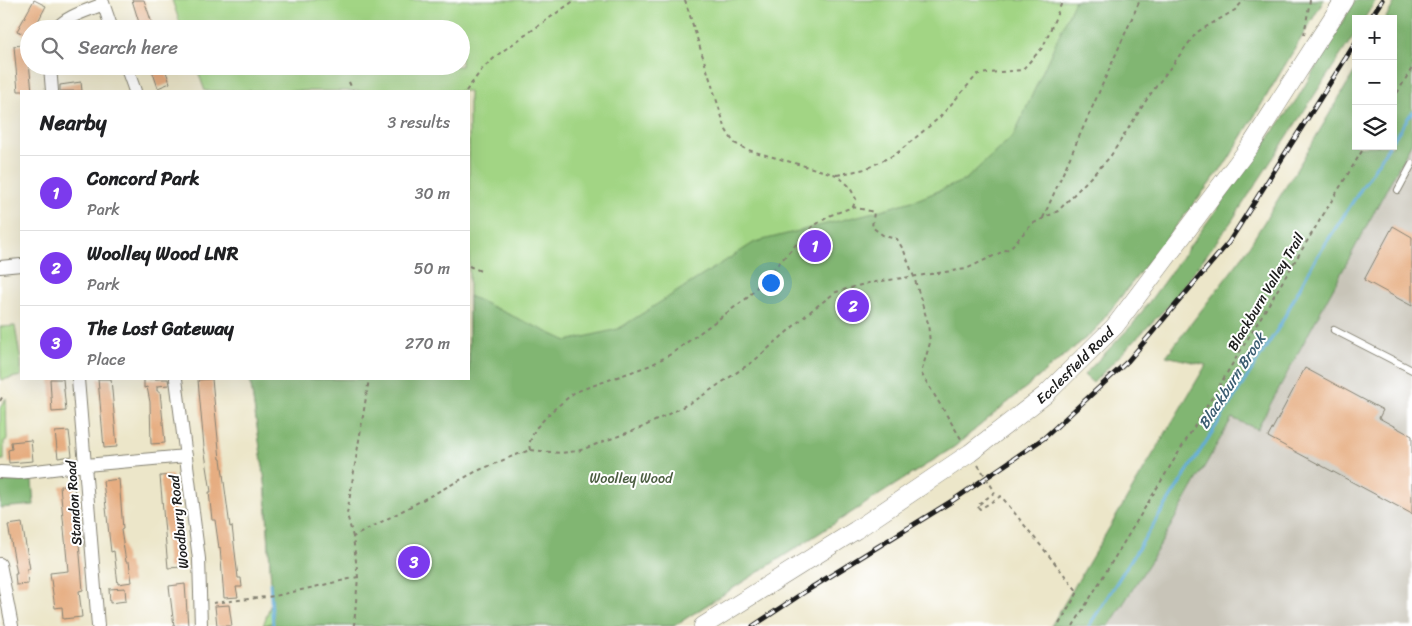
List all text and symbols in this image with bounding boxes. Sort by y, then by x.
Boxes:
map controls [1352,15,1397,150]
button: + [1352,15,1397,60]
search box [20,20,470,75]
text: Search here [78,31,178,64]
icon: search [38,34,66,62]
button: − [1352,60,1397,105]
text: Nearby [40,104,106,142]
button: layers [1352,105,1397,150]
text: 3 results [387,108,450,137]
text: Concord Park [87,162,200,195]
text: 1 [53,179,59,208]
text: 30 m [415,179,450,208]
text: Park [87,195,120,224]
pin: 1 [799,227,831,265]
street label: Blackburn Valley Trail [1221,227,1312,356]
text: Woolley Wood LNR [87,237,238,270]
text: 2 [51,254,61,283]
text: 50 m [414,254,450,283]
text: Park [87,270,120,299]
your location [758,270,784,296]
pin: 2 [837,287,869,325]
text: The Lost Gateway [87,312,234,345]
street label: Ecclesfield Road [1030,320,1121,410]
water label: Blackburn Brook [1191,326,1274,434]
text: 3 [52,329,60,358]
text: 270 m [405,329,450,358]
text: Place [87,345,126,374]
street label: Standon Road [58,458,89,546]
park label: Woolley Wood [590,466,674,491]
street label: Woodbury Road [161,472,196,570]
pin: 3 [398,543,430,581]

